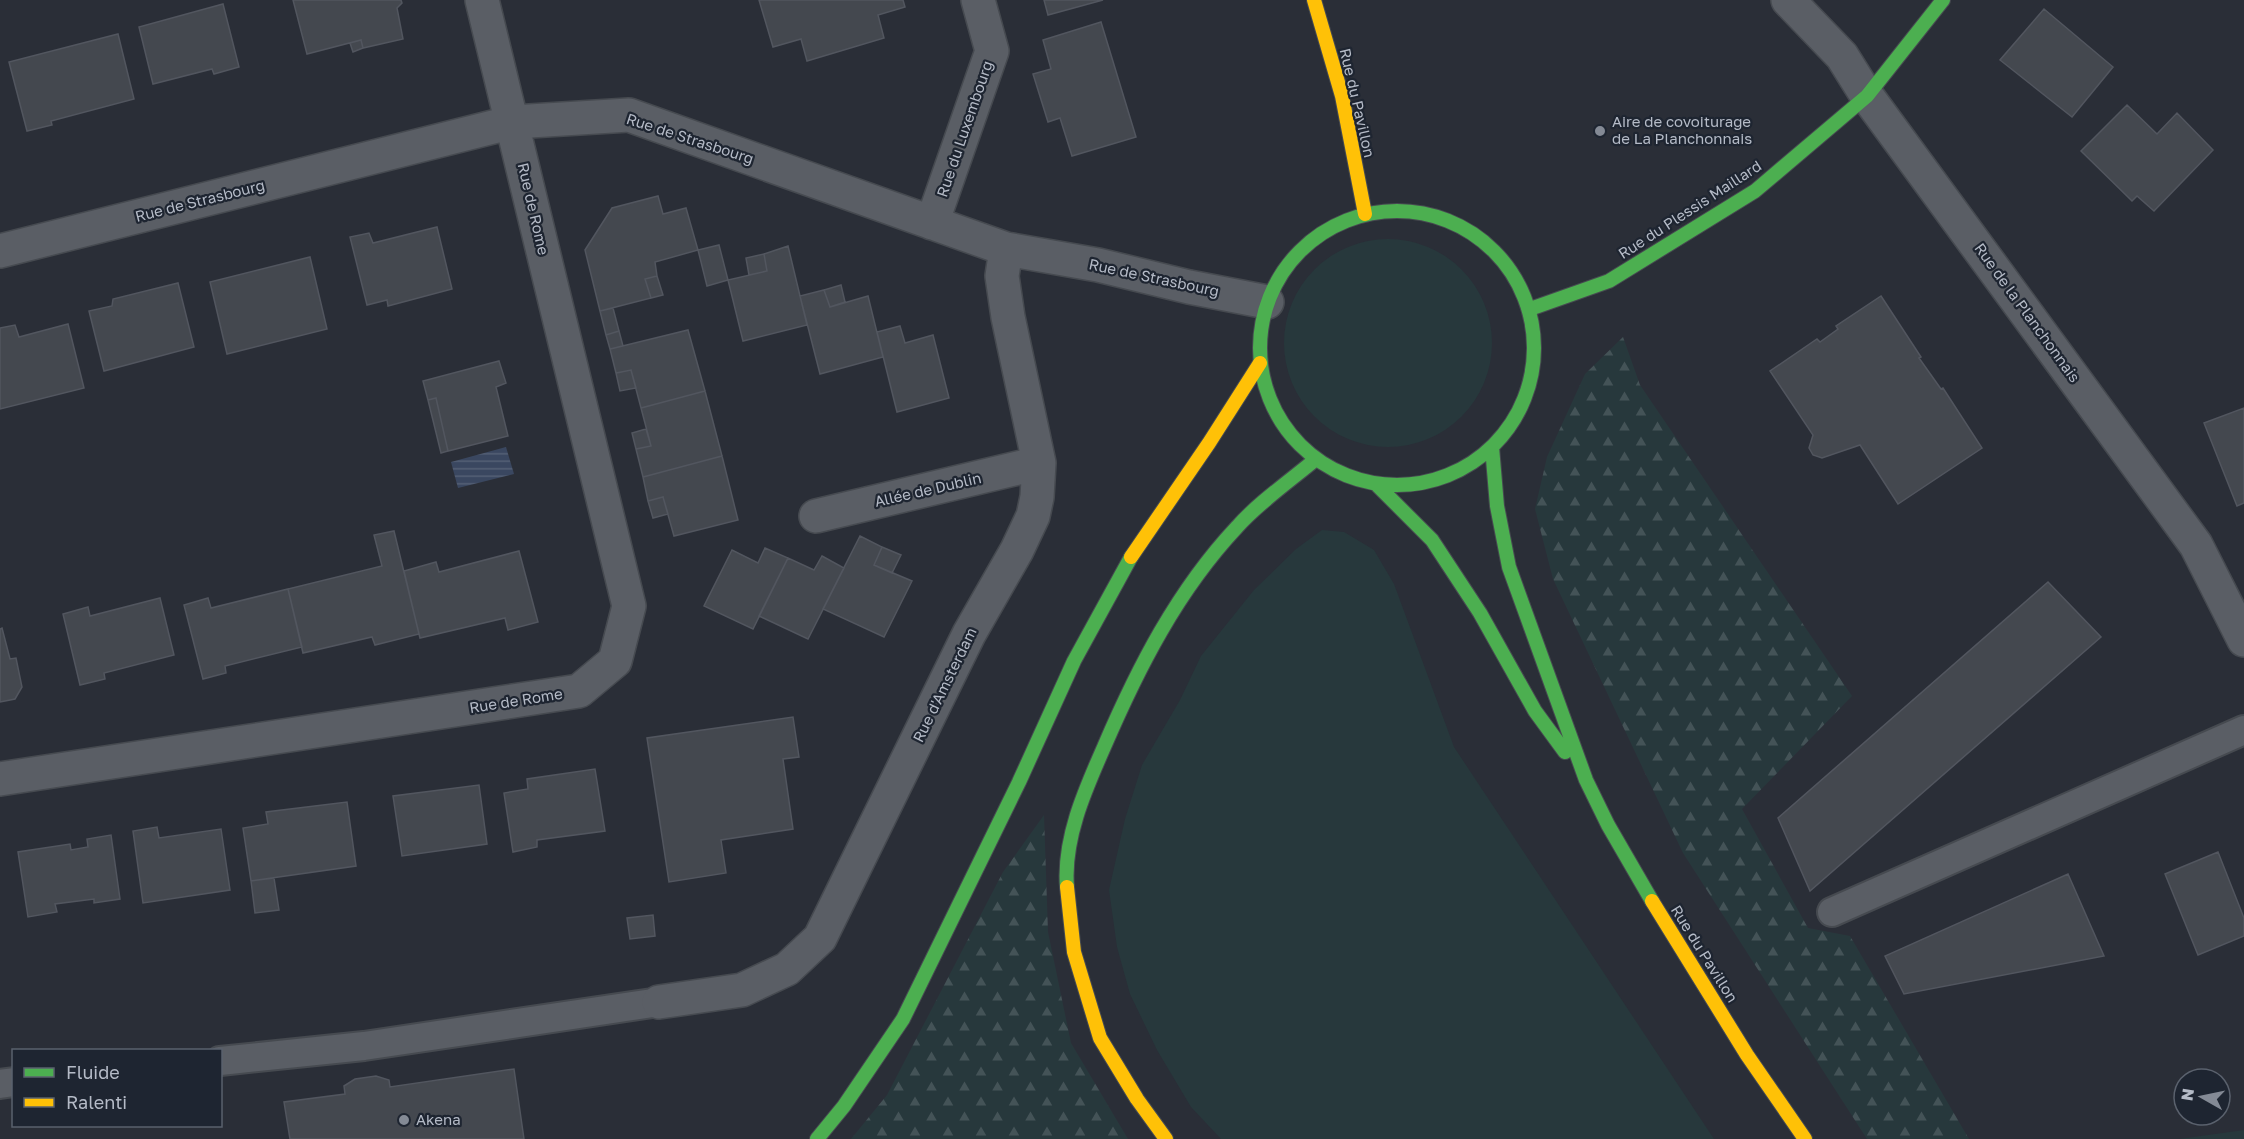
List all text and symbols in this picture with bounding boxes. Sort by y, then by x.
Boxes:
street label: Rue du Pavillon [1337,46,1379,159]
street label: Rue du Luxembourg [932,58,996,199]
street label: Rue de Strasbourg [624,109,756,167]
place label: Aire de covoiturage de La Planchonnais [1612,112,1752,147]
marker: Aire de covoiturage de La Planchonnais [1593,124,1607,138]
street label: Rue du Plessis Maillard [1615,156,1764,262]
street label: Rue de Rome [515,161,553,257]
street label: Rue de Strasbourg [133,175,266,225]
street label: Rue de la Planchonnais [1971,239,2084,386]
street label: Rue de Strasbourg [1087,254,1221,300]
street label: Allée de Dublin [873,468,983,510]
street label: Rue d'Amsterdam [909,624,980,745]
street label: Rue de Rome [468,684,564,716]
street label: Rue du Pavillon [1668,901,1742,1005]
legend [12,1049,222,1127]
text: Fluide [66,1061,120,1083]
north arrow [2172,1067,2232,1127]
text: N [2176,1087,2198,1102]
text: Ralenti [66,1091,127,1113]
place label: Akena [416,1110,461,1128]
marker: Akena [397,1113,411,1127]

